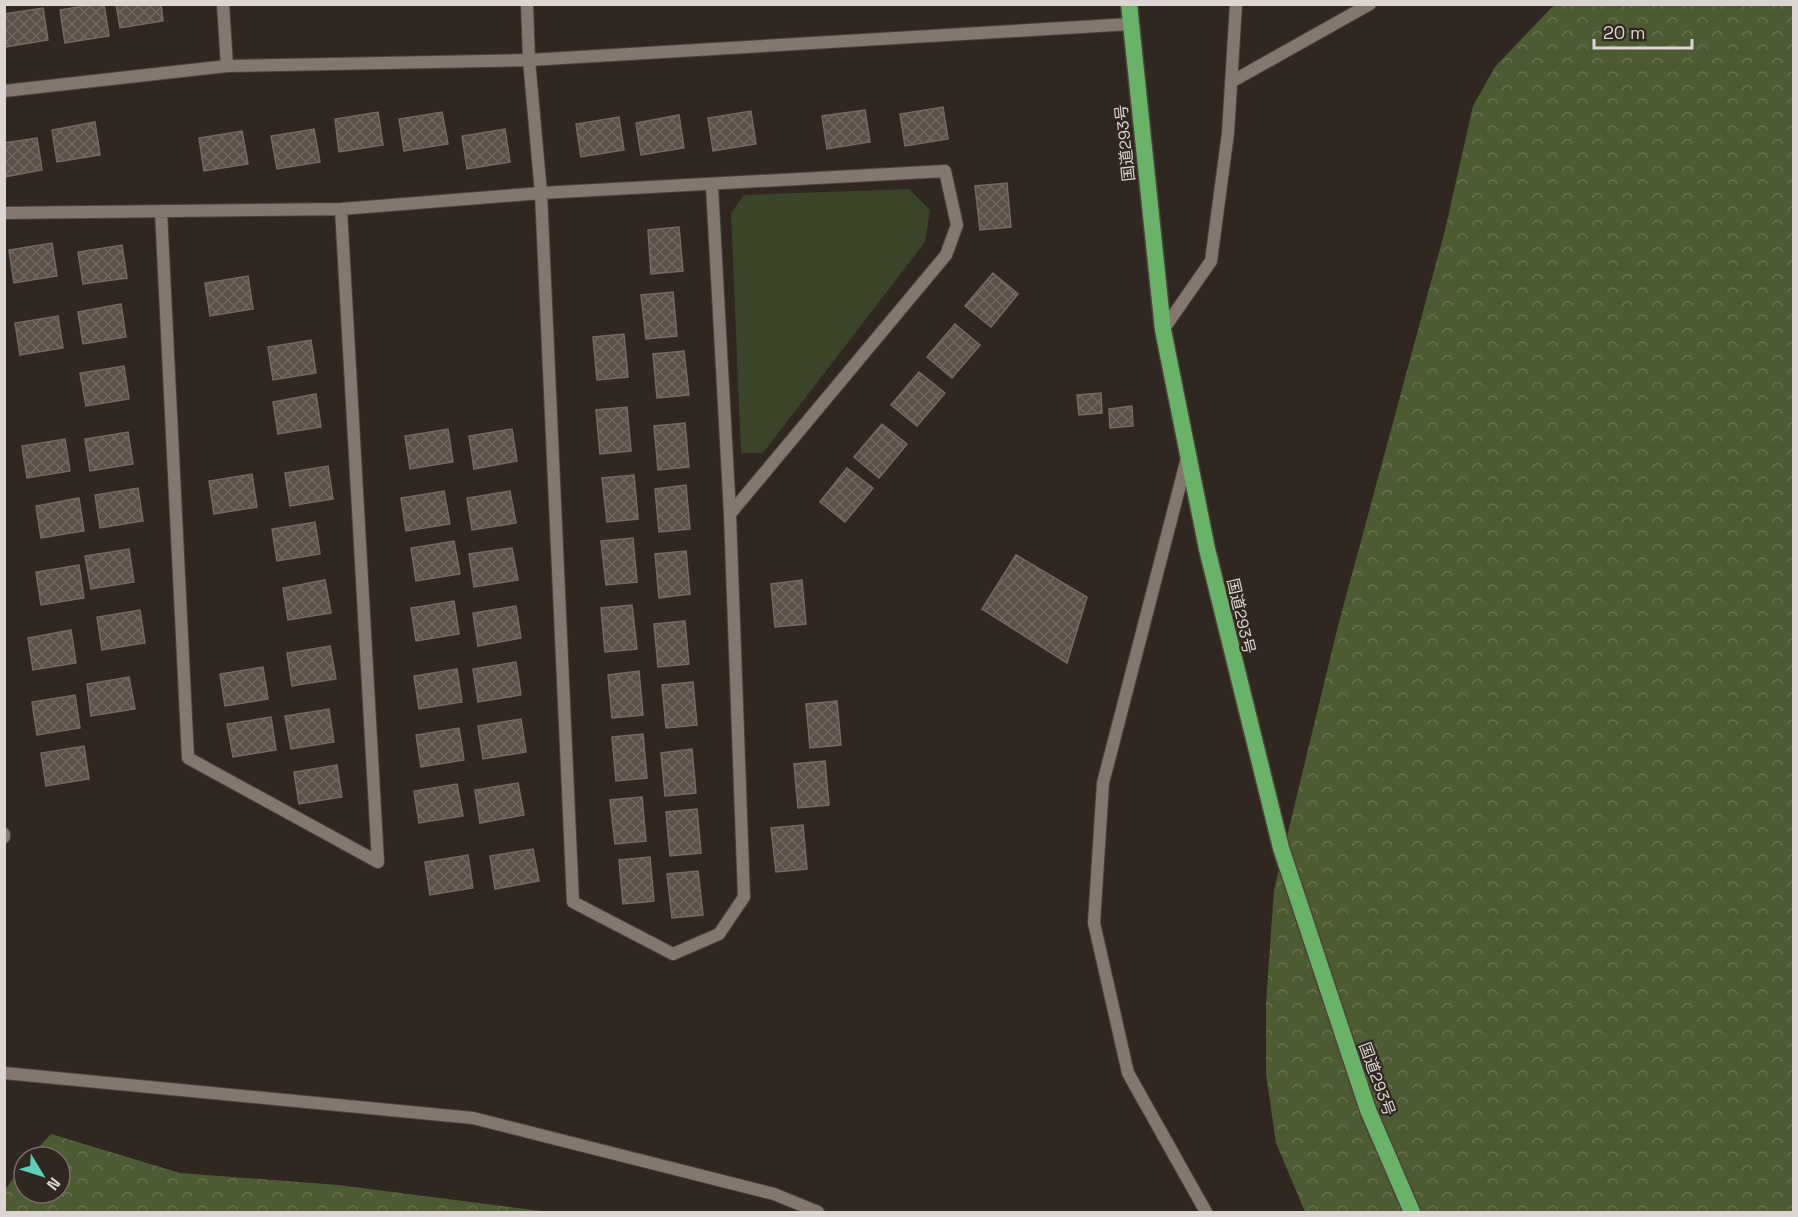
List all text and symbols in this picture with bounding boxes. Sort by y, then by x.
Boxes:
scale bar [1594,12,1692,50]
text: 20 m [1603,21,1646,44]
street label: 国道293号 [1111,104,1139,182]
street label: 国道293号 [1222,576,1260,656]
street label: 国道293号 [1354,1039,1400,1119]
north arrow [12,1145,72,1205]
text: N [42,1173,65,1195]

